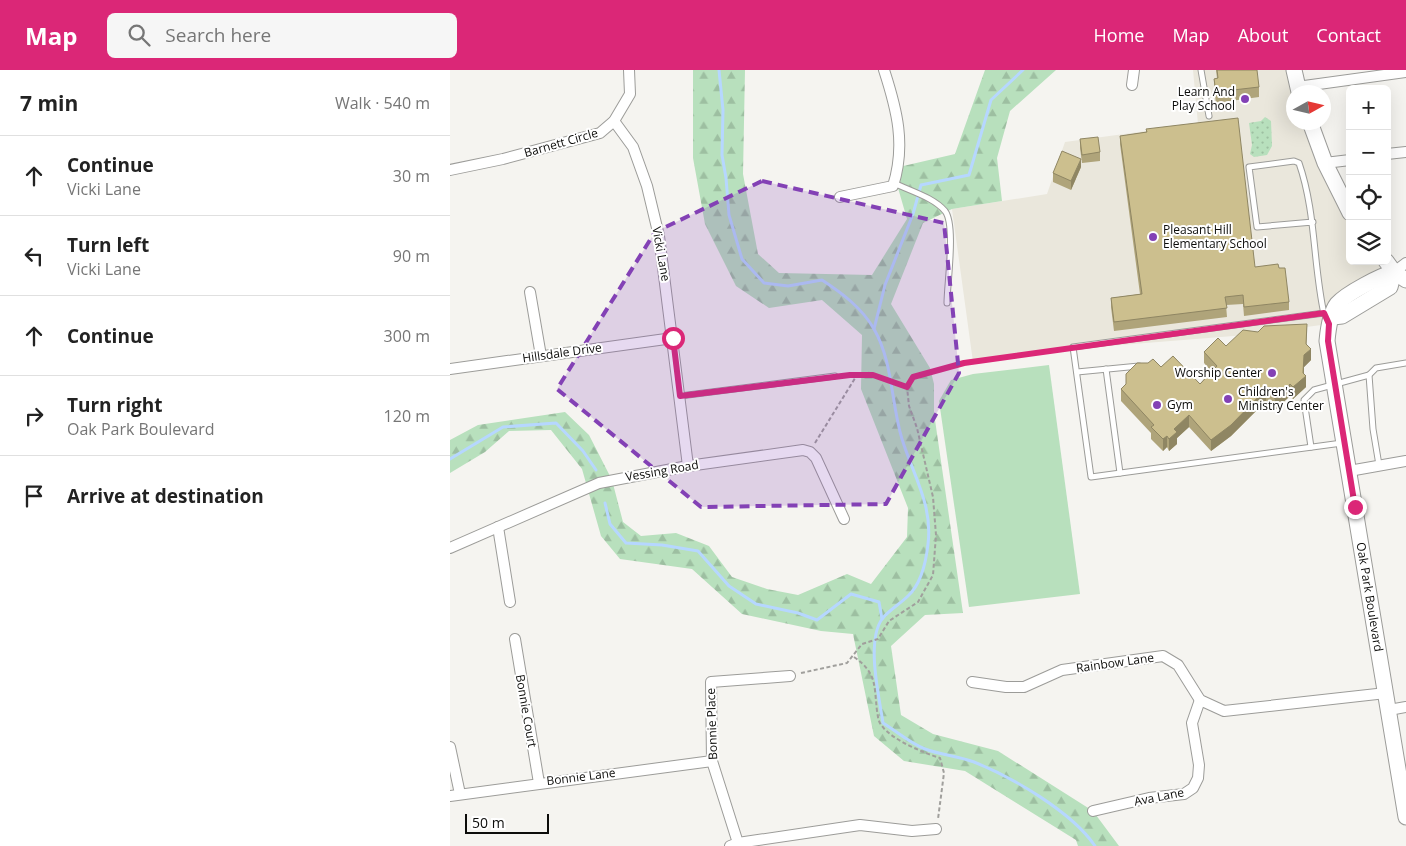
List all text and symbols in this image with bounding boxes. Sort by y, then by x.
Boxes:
search box [107,13,457,58]
text: Map [25,19,77,52]
icon: search [125,21,153,49]
text: Search here [165,22,271,48]
text: Home [1094,23,1144,47]
text: Map [1172,23,1210,47]
text: About [1238,23,1288,47]
text: Contact [1316,23,1381,47]
place label: Learn And Play School [1172,83,1235,114]
north arrow [1286,85,1331,130]
map controls [1346,85,1391,265]
button: + [1346,85,1391,130]
text: 7 min [20,89,78,117]
text: Walk · 540 m [335,92,430,114]
marker: Learn And Play School [1239,93,1251,105]
street label: Barnett Circle [522,124,600,161]
button: − [1346,130,1391,175]
text: Continue [67,152,154,178]
icon: ahead [20,162,48,190]
text: 30 m [393,165,430,187]
button: locate [1346,175,1391,220]
text: Vicki Lane [67,178,141,200]
button: layers [1346,220,1391,265]
place label: Pleasant Hill Elementary School [1163,221,1267,252]
street label: Vicki Lane [648,225,675,283]
marker: Pleasant Hill Elementary School [1147,231,1159,243]
text: Turn left [67,232,149,258]
icon: left [20,242,48,270]
text: 90 m [393,245,430,267]
text: Vicki Lane [67,258,141,280]
icon: ahead [20,322,48,350]
text: Continue [67,323,154,349]
text: 300 m [384,325,430,347]
route start [662,327,685,350]
street label: Hillsdale Drive [521,338,603,366]
place label: Worship Center [1175,364,1262,381]
marker: Worship Center [1266,367,1278,379]
place label: Children's Ministry Center [1238,383,1324,414]
text: Turn right [67,392,162,418]
marker: Children's Ministry Center [1222,393,1234,405]
place label: Gym [1167,396,1193,413]
marker: Gym [1151,399,1163,411]
icon: right [20,402,48,430]
text: 120 m [384,405,430,427]
text: Oak Park Boulevard [67,418,215,440]
street label: Vessing Road [624,456,700,485]
icon: arrive [20,482,48,510]
text: Arrive at destination [67,483,264,509]
route end [1344,496,1367,519]
street label: Oak Park Boulevard [1353,541,1387,653]
street label: Rainbow Lane [1075,649,1155,676]
street label: Bonnie Court [512,673,541,749]
street label: Bonnie Place [702,687,721,760]
street label: Bonnie Lane [545,764,617,789]
street label: Ava Lane [1133,783,1186,810]
scale bar [465,811,549,834]
text: 50 m [472,813,505,832]

